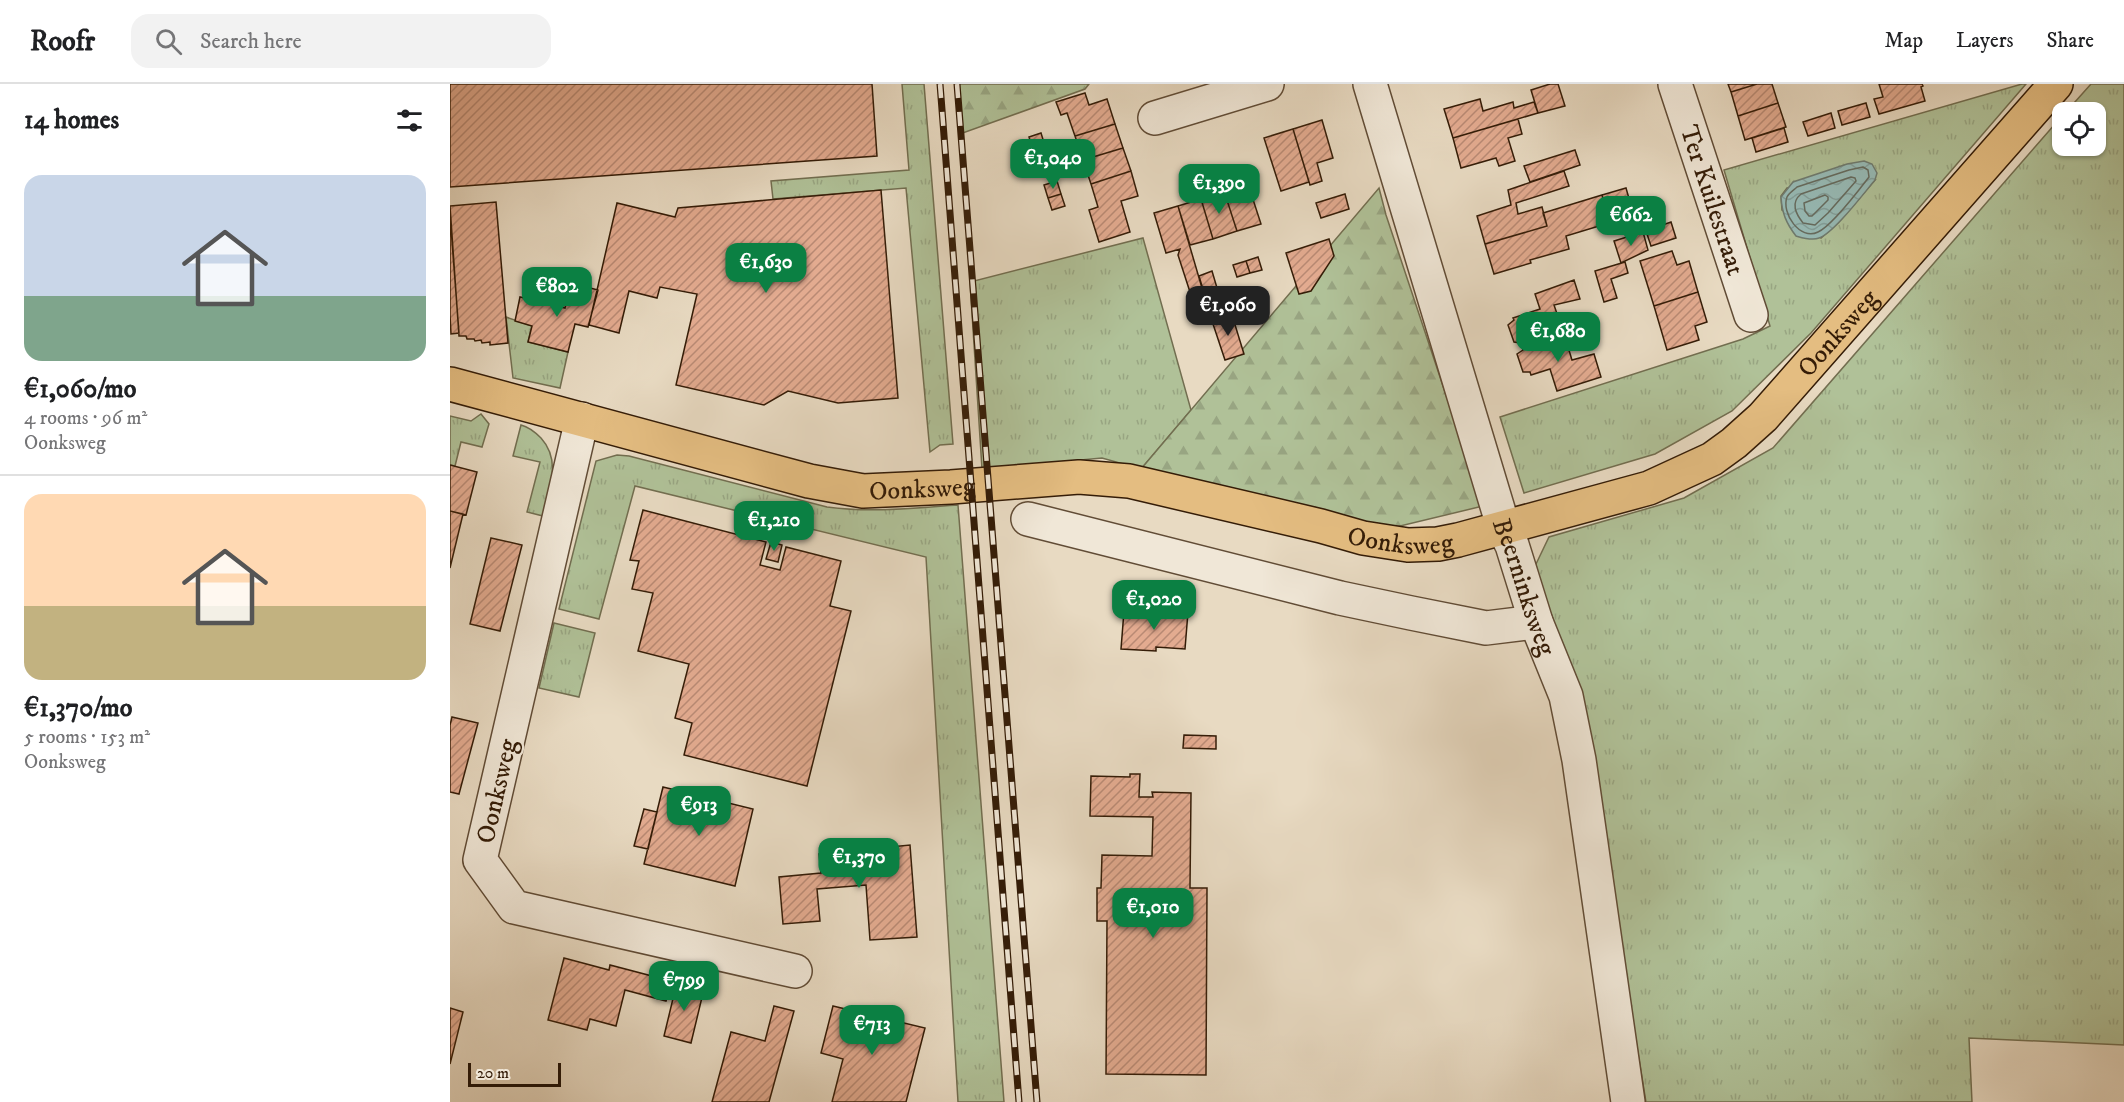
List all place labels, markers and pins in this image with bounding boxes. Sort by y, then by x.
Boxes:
pin: €1,040 [1004,139,1102,190]
pin: €1,390 [1170,164,1268,215]
pin: €662 [1595,196,1667,247]
pin: €1,630 [717,243,815,294]
pin: €802 [521,267,593,318]
pin: €1,060 [1179,286,1277,337]
pin: €1,680 [1509,312,1607,363]
pin: €1,210 [725,501,823,552]
pin: €1,020 [1105,580,1203,631]
pin: €913 [663,786,735,837]
pin: €1,370 [810,838,908,889]
pin: €1,010 [1104,888,1202,939]
pin: €799 [648,961,720,1012]
pin: €713 [836,1005,908,1056]

